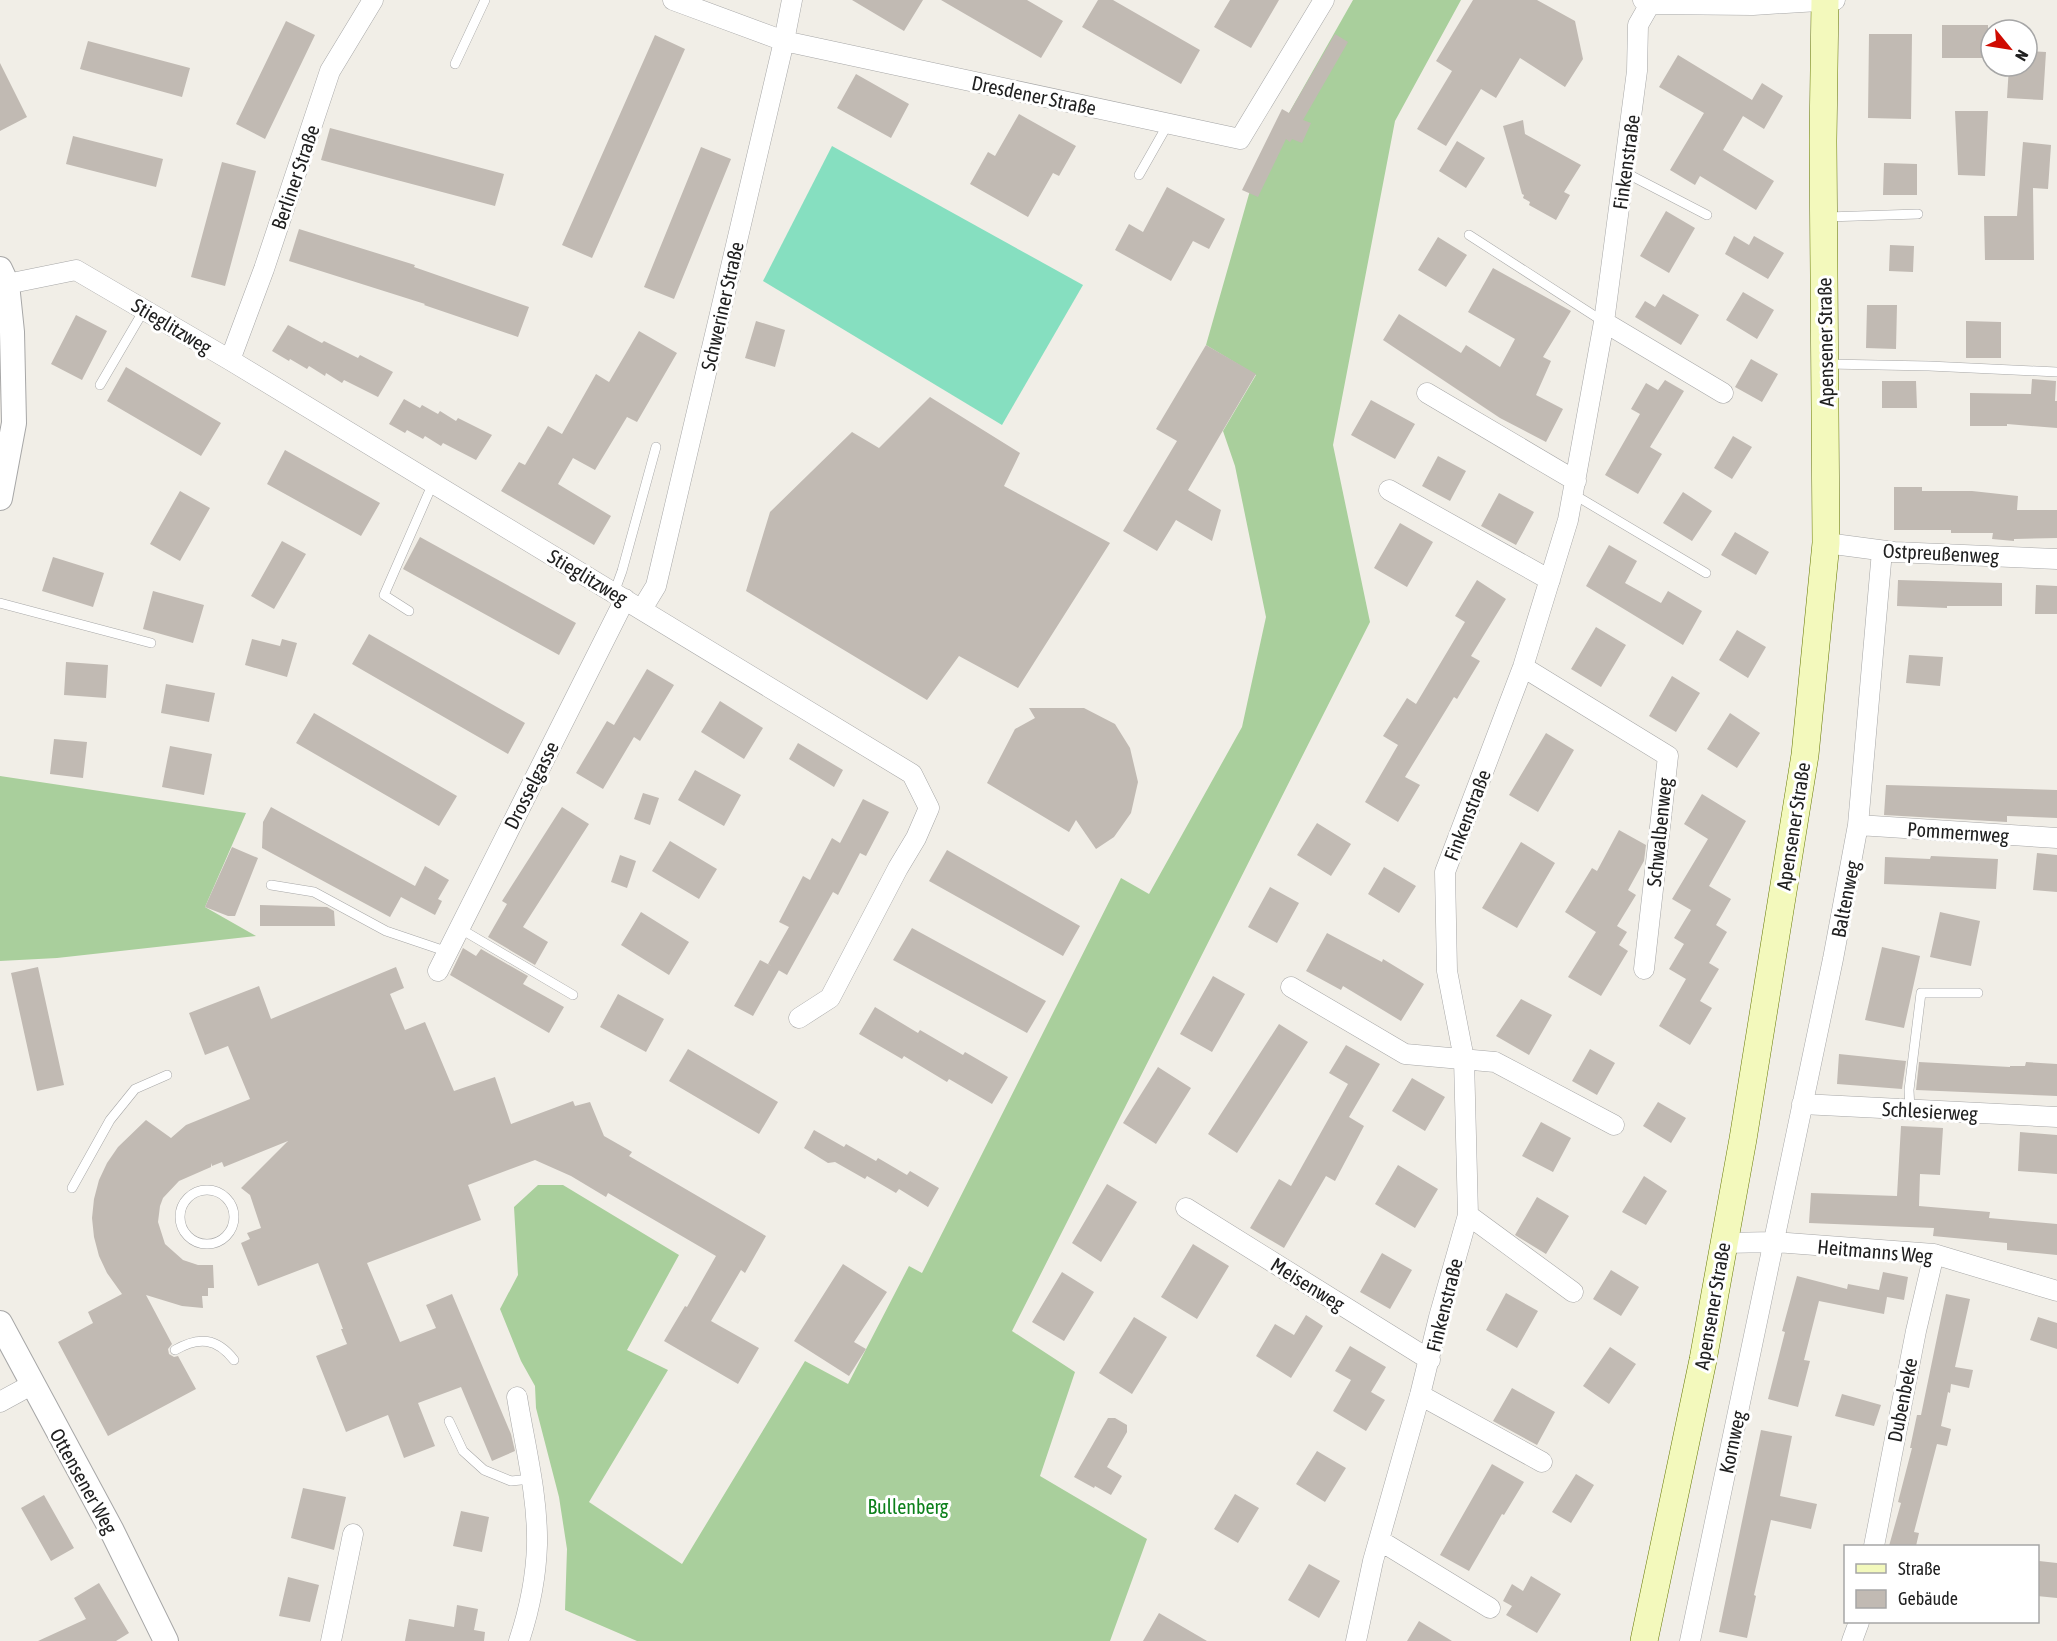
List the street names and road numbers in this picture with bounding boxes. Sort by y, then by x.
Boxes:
street label: Dresdener Straße [970,71,1098,119]
street label: Finkenstraße [1608,113,1644,211]
street label: Berliner Straße [266,122,324,232]
street label: Schweriner Straße [696,239,748,373]
street label: Apensener Straße [1812,277,1838,407]
street label: Stieglitzweg [128,293,216,359]
street label: Ostpreußenweg [1882,538,2000,568]
street label: Stieglitzweg [544,544,632,610]
street label: Drosselgasse [499,737,563,833]
street label: Apensener Straße [1772,760,1814,892]
street label: Finkenstraße [1439,766,1495,864]
street label: Schwalbenweg [1642,776,1676,888]
street label: Pommernweg [1906,817,2010,847]
street label: Baltenweg [1826,858,1864,939]
street label: Schlesierweg [1882,1097,1979,1125]
street label: Heitmanns Weg [1816,1235,1934,1268]
street label: Apensener Straße [1689,1240,1735,1372]
street label: Meisenweg [1267,1252,1349,1316]
street label: Finkenstraße [1421,1256,1467,1354]
street label: Dubenbeke [1883,1356,1921,1444]
street label: Kornweg [1714,1408,1750,1476]
street label: Ottensener Weg [46,1424,123,1538]

